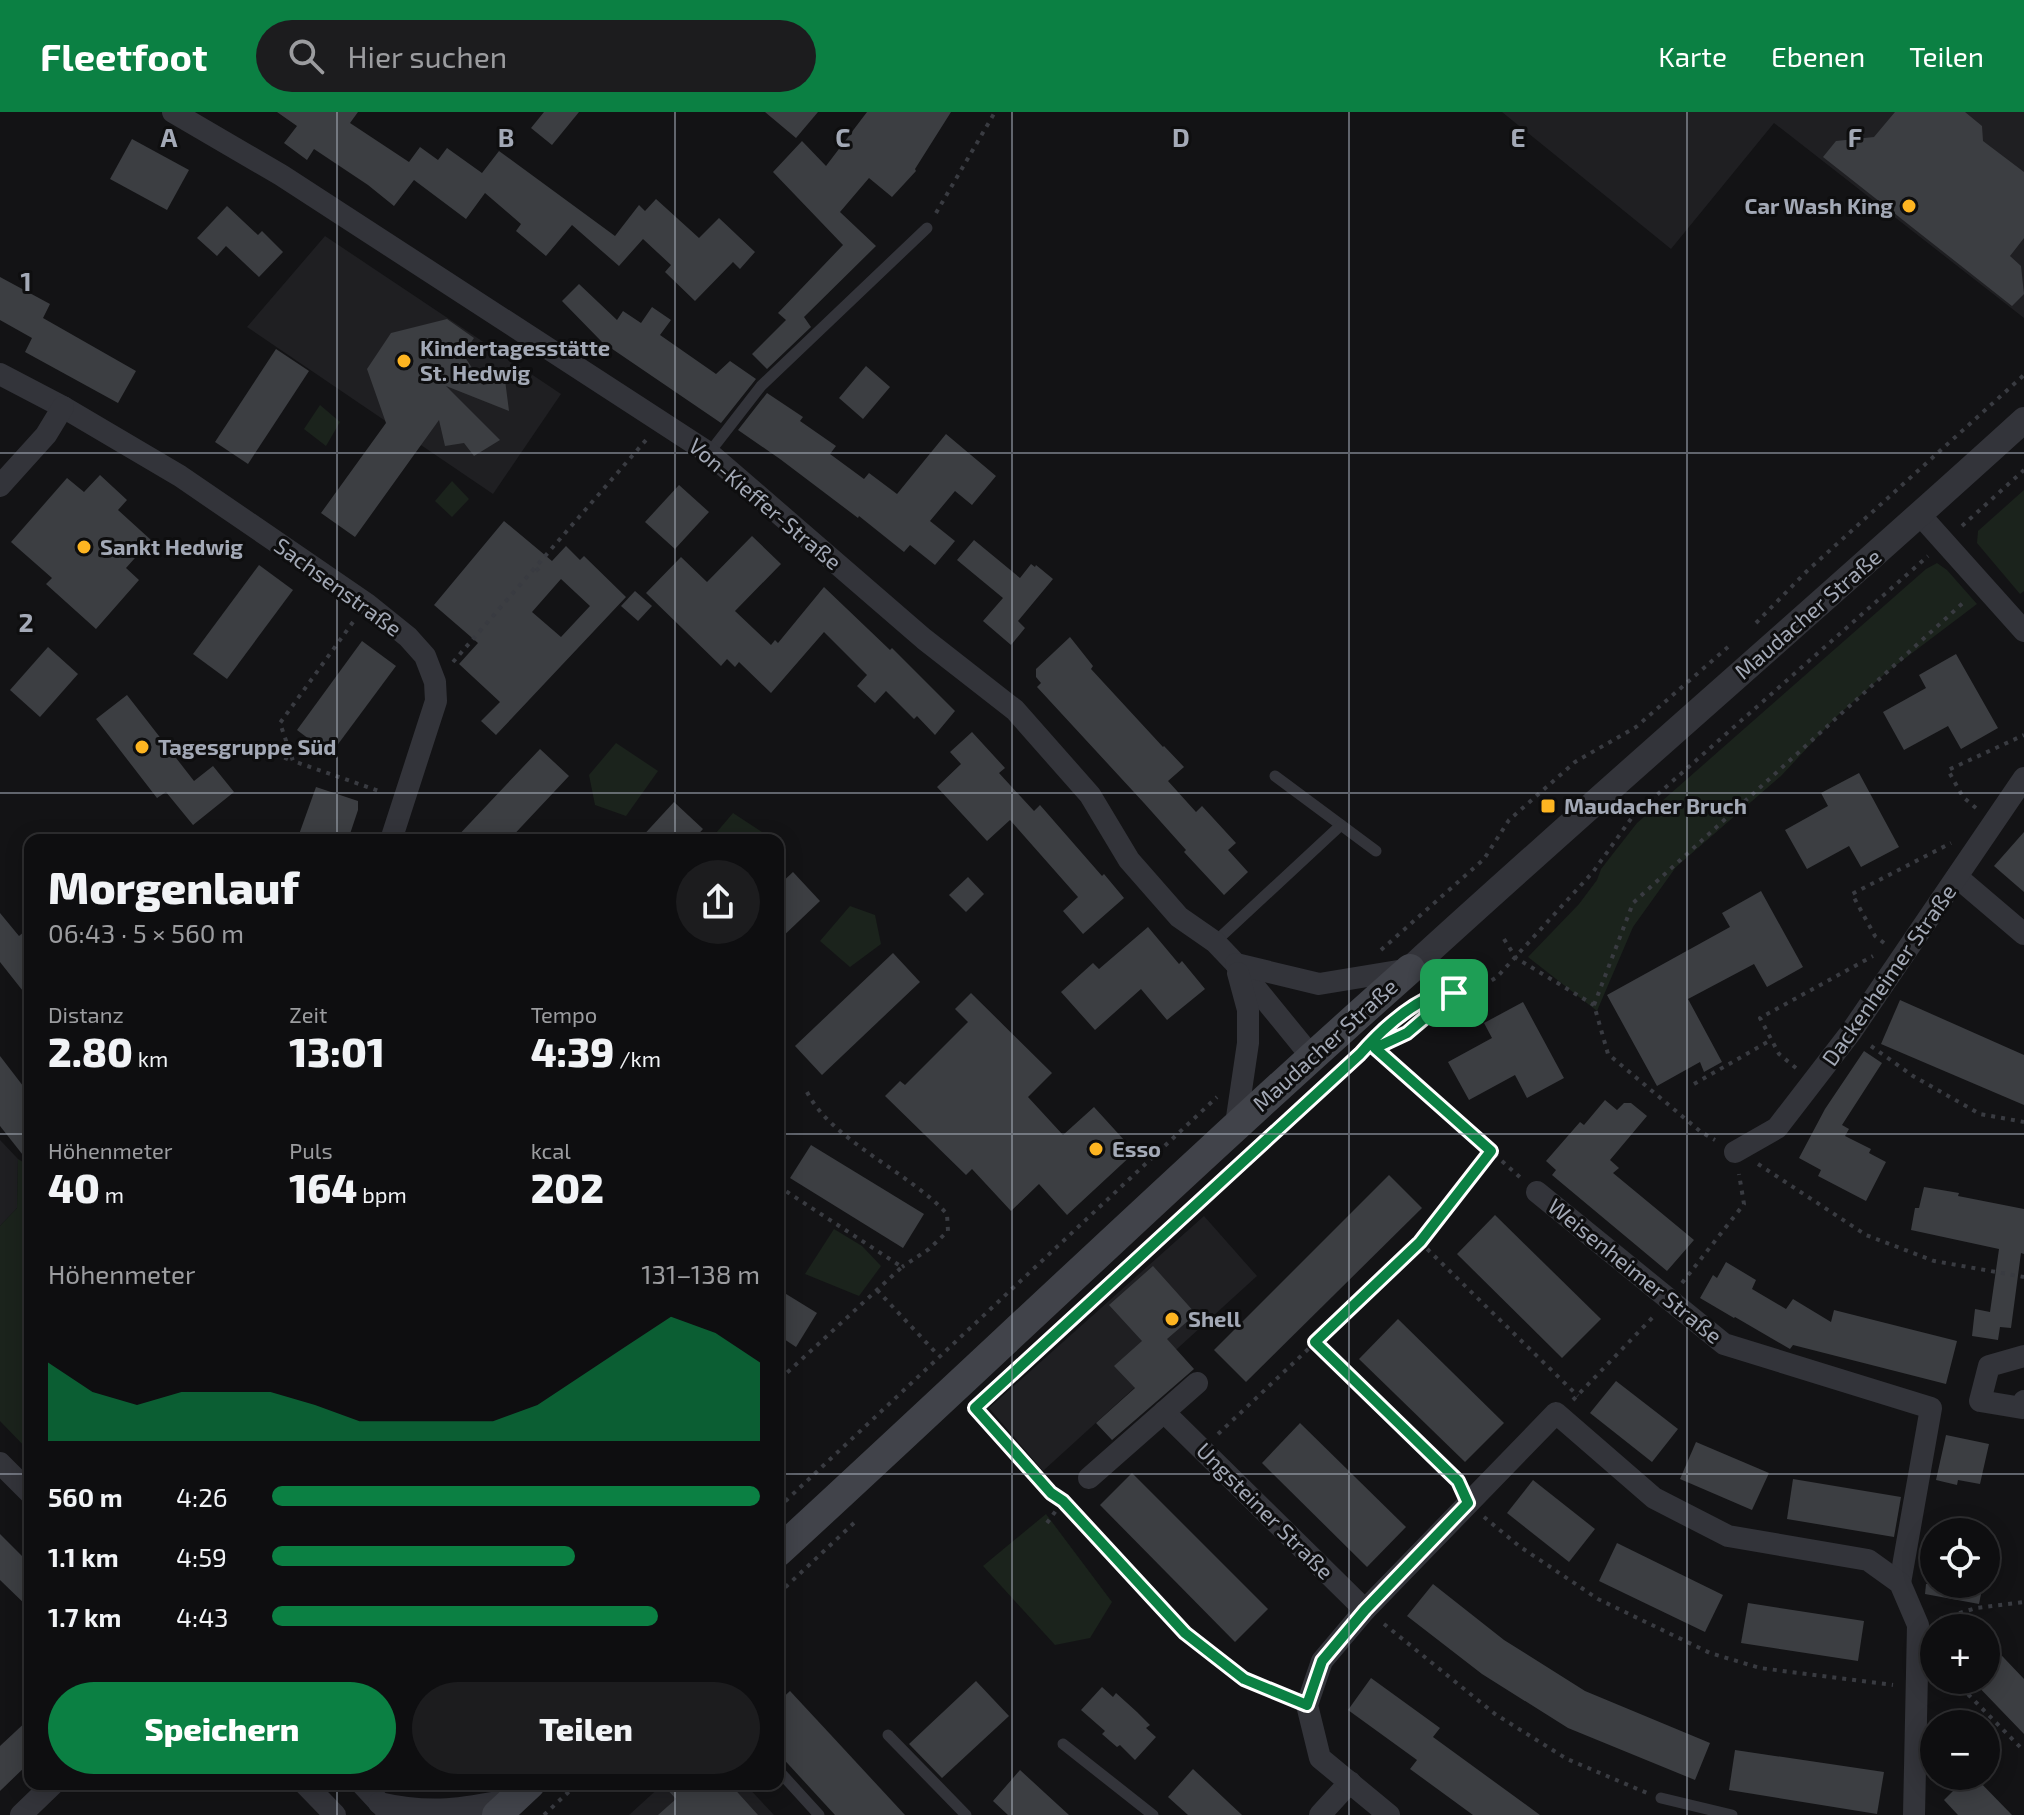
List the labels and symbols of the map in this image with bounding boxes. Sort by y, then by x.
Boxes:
text: A [161,121,178,152]
text: B [498,121,514,152]
text: C [835,121,851,152]
text: D [1172,121,1190,152]
text: E [1510,121,1526,152]
text: F [1848,121,1862,152]
place label: Car Wash King [1745,192,1893,218]
marker: Car Wash King [1900,197,1918,215]
text: 1 [20,265,32,296]
place label: Kindertagesstätte St. Hedwig [420,334,610,385]
marker: Kindertagesstätte St. Hedwig [395,352,413,370]
street label: Von-Kieffer-Straße [684,432,847,575]
street label: Sachsenstraße [270,531,407,641]
place label: Sankt Hedwig [100,533,243,559]
marker: Sankt Hedwig [75,538,93,556]
street label: Maudacher Straße [1729,543,1886,684]
text: 2 [18,606,34,637]
place label: Tagesgruppe Süd [158,733,336,759]
marker: Tagesgruppe Süd [133,738,151,756]
place label: Maudacher Bruch [1564,792,1747,818]
marker: Maudacher Bruch [1539,797,1557,815]
street label: Dackenheimer Straße [1816,879,1961,1070]
pin [1420,959,1488,1027]
street label: Maudacher Straße [1247,973,1402,1116]
place label: Esso [1112,1135,1161,1161]
marker: Esso [1087,1140,1105,1158]
street label: Weisenheimer Straße [1543,1192,1728,1348]
place label: Shell [1188,1305,1242,1331]
marker: Shell [1163,1310,1181,1328]
street label: Ungsteiner Straße [1192,1437,1339,1584]

